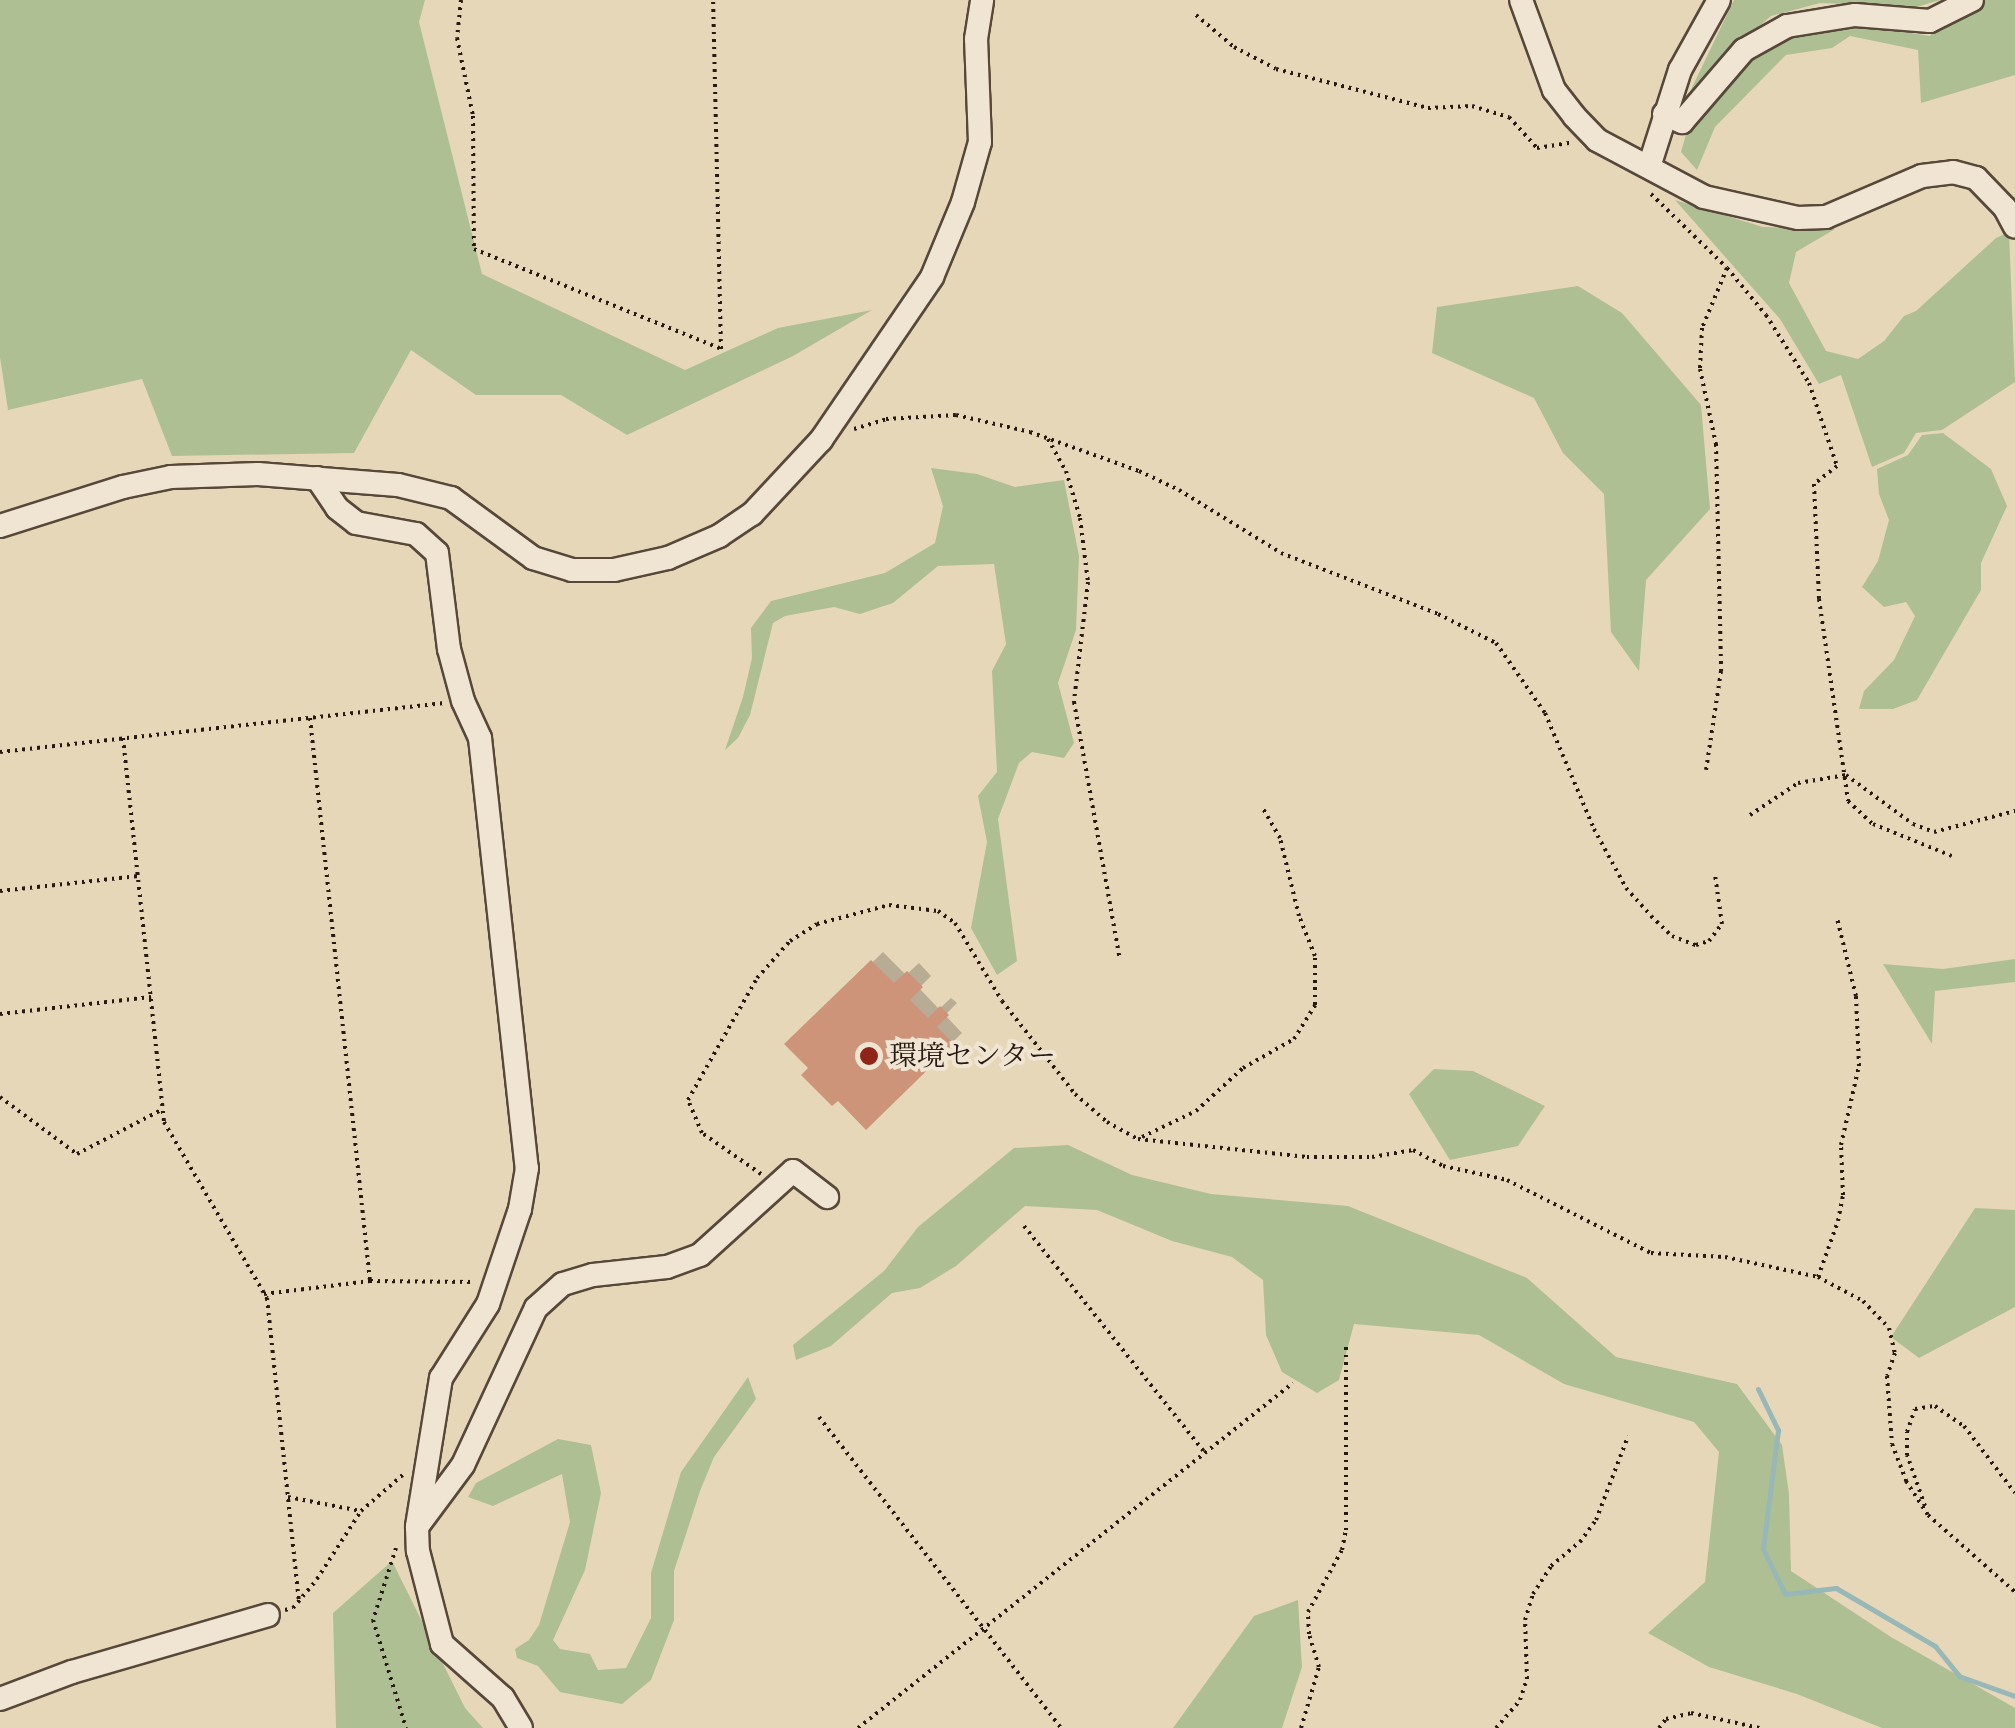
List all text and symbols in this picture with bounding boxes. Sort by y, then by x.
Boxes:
place label: 環境センター [889,1039,1057,1073]
marker: 環境センター [858,1045,880,1067]

